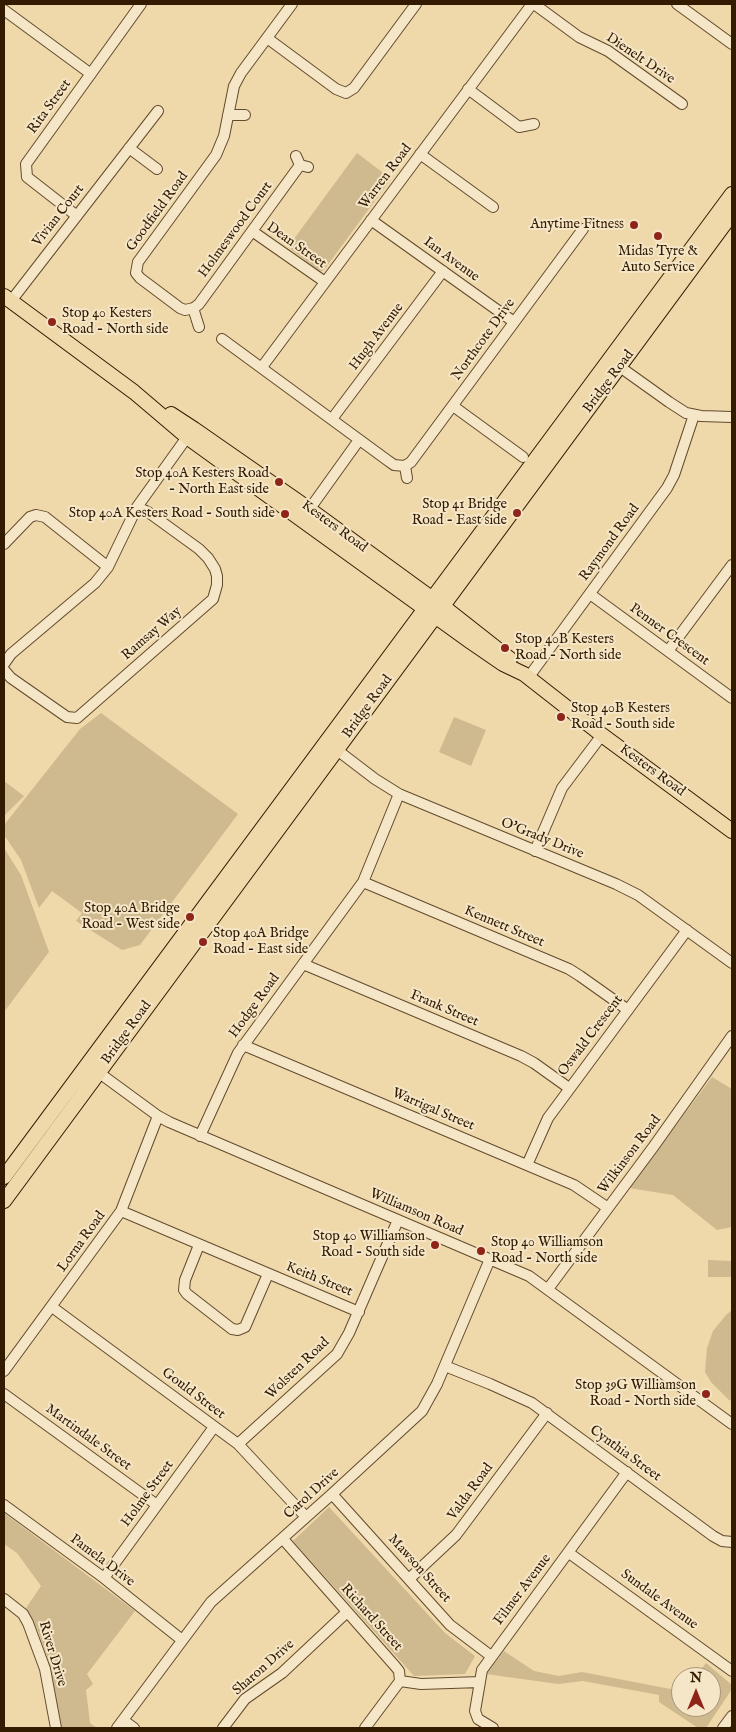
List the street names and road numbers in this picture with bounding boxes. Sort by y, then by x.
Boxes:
street label: Dienelt Drive [602,30,678,88]
street label: Rita Street [25,77,75,137]
street label: Warren Road [356,141,416,213]
street label: Goodfield Road [124,169,192,255]
street label: Holmeswood Court [196,179,276,281]
street label: Vivian Court [30,182,88,250]
street label: Dean Street [263,219,329,273]
street label: Ian Avenue [420,234,482,286]
street label: Northcote Drive [449,296,519,384]
street label: Hugh Avenue [346,300,408,374]
street label: Bridge Road [580,347,638,417]
street label: Kesters Road [298,497,370,557]
street label: Raymond Road [576,501,644,585]
street label: Penner Crescent [626,600,712,670]
street label: Ramsay Way [119,604,185,664]
street label: Bridge Road [339,672,397,742]
street label: Kesters Road [616,741,688,801]
street label: O'Grady Drive [498,815,586,863]
street label: Kennett Street [461,903,547,951]
street label: Hodge Road [226,971,284,1041]
street label: Frank Street [407,987,481,1031]
street label: Oswald Crescent [555,992,627,1080]
street label: Bridge Road [98,998,156,1068]
street label: Warrigal Street [389,1085,477,1135]
street label: Wilkinson Road [595,1112,665,1198]
street label: Williamson Road [367,1186,465,1240]
street label: Lorna Road [54,1208,110,1276]
street label: Keith Street [283,1259,355,1301]
street label: Wolsten Road [263,1334,333,1404]
street label: Gould Street [158,1365,228,1423]
street label: Martindale Street [42,1401,134,1475]
street label: Cynthia Street [586,1422,664,1486]
street label: Holme Street [118,1457,178,1531]
street label: Valda Road [445,1460,497,1524]
street label: Carol Drive [281,1465,343,1523]
street label: Pamela Drive [66,1531,138,1591]
street label: Mawson Street [384,1531,454,1607]
street label: Filmer Avenue [491,1551,555,1629]
street label: Sundale Avenue [617,1566,701,1634]
street label: Richard Street [337,1581,405,1655]
street label: River Drive [34,1619,70,1689]
street label: Sharon Drive [230,1637,298,1699]

